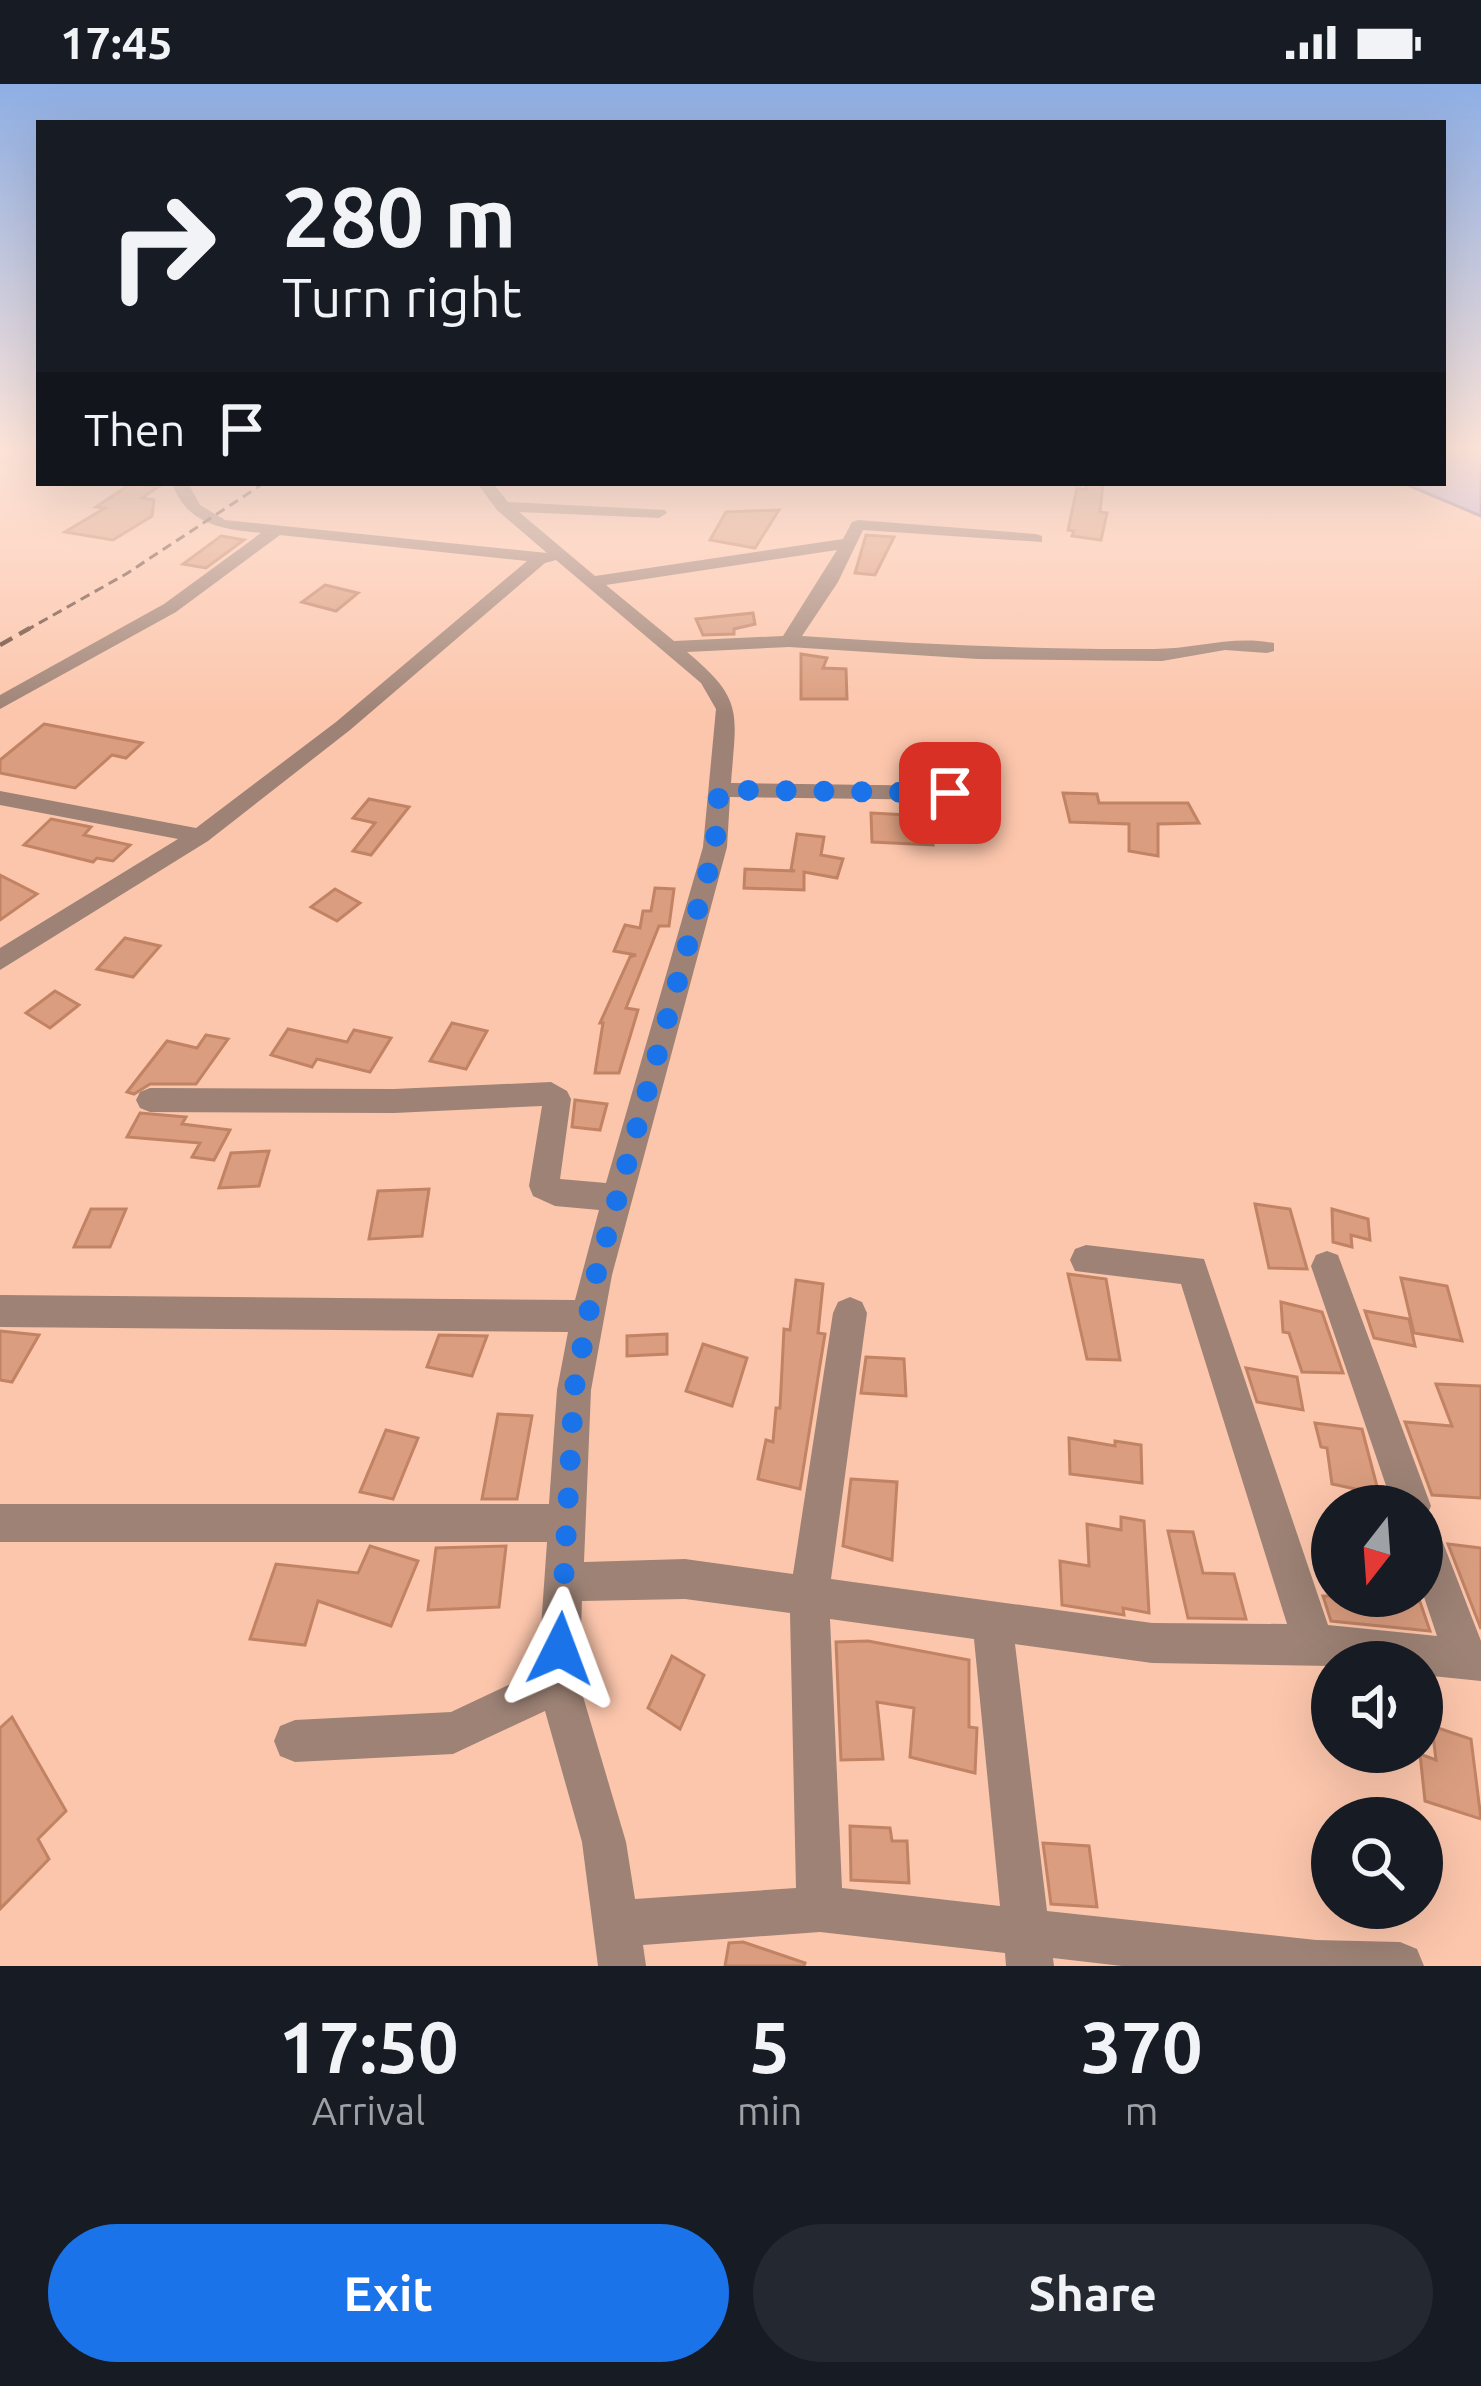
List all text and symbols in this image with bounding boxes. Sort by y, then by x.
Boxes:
text: 17:45 [60,17,173,68]
icon: right [84,168,240,324]
text: 280 m [282,169,516,263]
text: Turn right [282,267,522,327]
icon: arrive [209,396,275,462]
text: Then [84,404,185,455]
pin [899,742,1001,844]
icon: arrive [917,760,983,826]
north arrow [1311,1485,1443,1617]
map controls [1311,1485,1443,1929]
position arrow [497,1586,623,1712]
button: sound [1311,1641,1443,1773]
button: search [1311,1797,1443,1929]
text: 17:50 [278,2006,459,2087]
text: 5 [749,2006,790,2087]
text: 370 [1081,2006,1203,2087]
text: Arrival [312,2089,425,2132]
text: min [737,2089,802,2132]
text: m [1125,2089,1158,2132]
button: Exit [48,2224,729,2362]
button: Share [753,2224,1433,2362]

